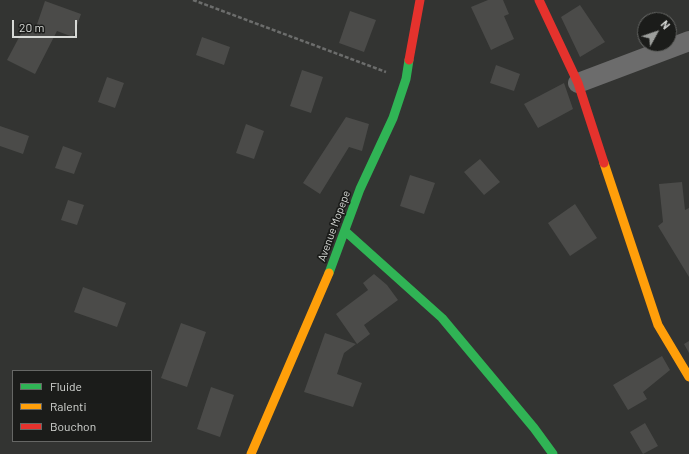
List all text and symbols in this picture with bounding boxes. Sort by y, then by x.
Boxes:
scale bar [14,12,79,38]
north arrow [637,12,677,52]
text: N [658,18,673,32]
text: 20 m [19,20,45,34]
street label: Avenue Mopepe [315,189,353,263]
legend [12,370,152,442]
text: Fluide [50,379,82,393]
text: Ralenti [50,399,87,413]
text: Bouchon [50,419,96,433]

